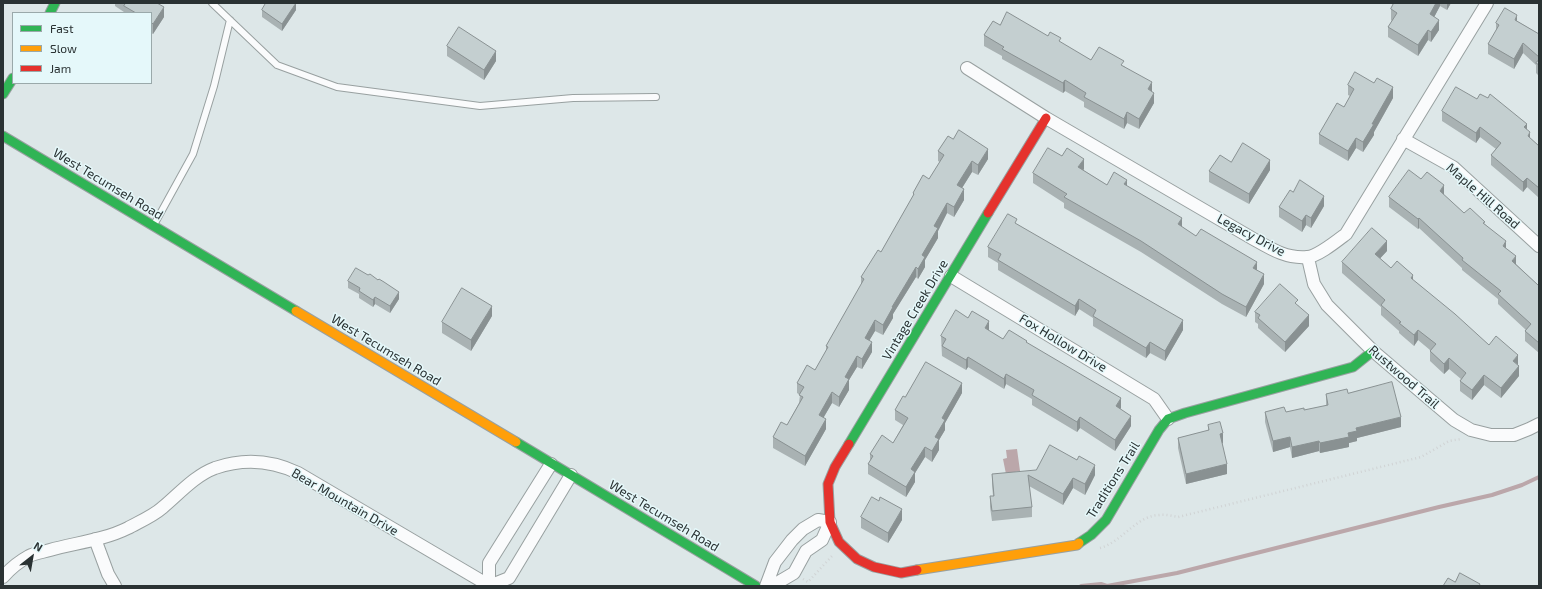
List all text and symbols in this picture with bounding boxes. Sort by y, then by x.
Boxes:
legend [12,12,152,84]
text: Fast [50,21,73,35]
text: Slow [50,41,77,55]
text: Jam [50,61,71,75]
street label: West Tecumseh Road [50,145,166,223]
street label: Maple Hill Road [1443,160,1523,232]
street label: Legacy Drive [1214,211,1288,259]
street label: Vintage Creek Drive [879,257,951,363]
street label: West Tecumseh Road [328,311,444,389]
street label: Fox Hollow Drive [1016,311,1110,375]
street label: Rustwood Trail [1365,342,1443,412]
street label: Traditions Trail [1083,439,1143,521]
street label: Bear Mountain Drive [289,465,401,539]
street label: West Tecumseh Road [606,477,722,555]
north arrow [12,537,52,577]
text: N [32,539,45,554]

